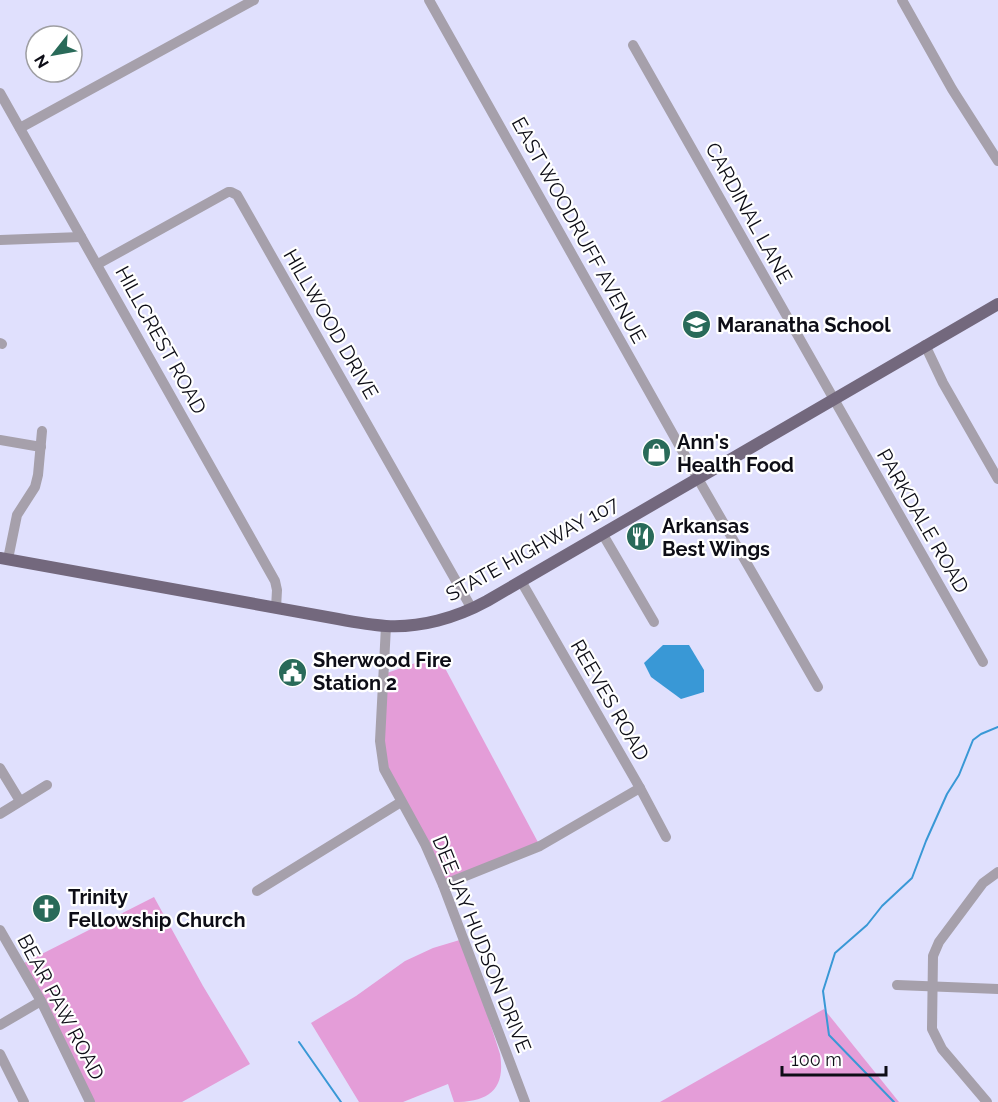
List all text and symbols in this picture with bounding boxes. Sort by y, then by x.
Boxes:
north arrow [24,24,84,84]
text: N [30,51,53,72]
street label: EAST WOODRUFF AVENUE [507,113,651,347]
street label: CARDINAL LANE [700,138,798,288]
street label: HILLWOOD DRIVE [278,245,384,403]
street label: HILLCREST ROAD [110,262,212,418]
school or university icon: Maranatha School [680,309,712,341]
place label: Maranatha School [717,313,891,337]
place label: Ann's Health Food [677,430,794,477]
shop icon: Ann's Health Food [640,437,672,469]
street label: PARKDALE ROAD [872,445,974,597]
street label: STATE HIGHWAY 107 [441,491,623,606]
place label: Arkansas Best Wings [662,514,770,561]
restaurant icon: Arkansas Best Wings [625,521,657,553]
street label: REEVES ROAD [566,635,654,765]
place label: Sherwood Fire Station 2 [313,648,452,695]
public building icon: Sherwood Fire Station 2 [276,656,308,688]
street label: DEE JAY HUDSON DRIVE [427,832,537,1056]
place label: Trinity Fellowship Church [68,885,245,932]
church icon: Trinity Fellowship Church [31,892,63,924]
street label: BEAR PAW ROAD [12,930,110,1084]
scale bar [782,1039,886,1077]
text: 100 m [791,1049,842,1070]

